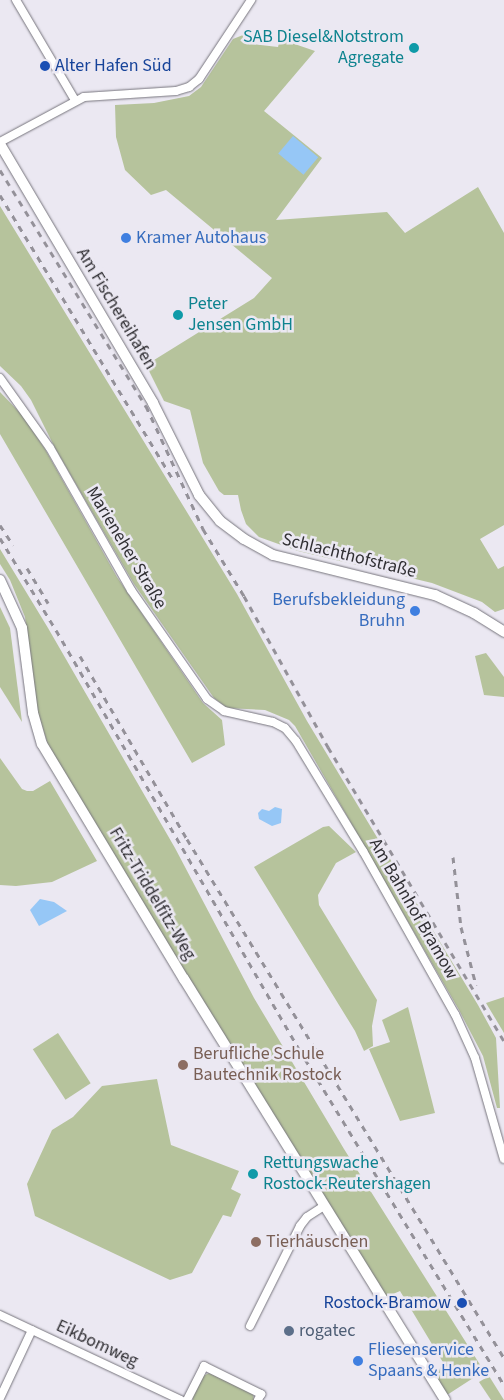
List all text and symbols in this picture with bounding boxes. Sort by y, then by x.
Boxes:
place label: SAB Diesel&Notstrom Agregate [243,27,404,70]
marker: SAB Diesel&Notstrom Agregate [408,42,420,54]
place label: Alter Hafen Süd [55,55,172,77]
marker: Alter Hafen Süd [39,60,51,72]
place label: Kramer Autohaus [136,227,266,249]
marker: Kramer Autohaus [120,232,132,244]
street label: Am Fischereihafen [71,244,161,374]
place label: Peter Jensen GmbH [188,294,293,336]
marker: Peter Jensen GmbH [172,309,184,321]
street label: Marieneher Straße [81,483,171,613]
street label: Schlachthofstraße [280,529,418,583]
place label: Berufsbekleidung Bruhn [272,590,405,632]
marker: Berufsbekleidung Bruhn [409,605,421,617]
street label: Fritz-Triddelfitz-Weg [104,824,200,964]
street label: Am Bahnhof Bramow [364,835,462,983]
place label: Berufliche Schule Bautechnik Rostock [193,1044,342,1086]
marker: Berufliche Schule Bautechnik Rostock [177,1059,189,1071]
place label: Rettungswache Rostock-Reutershagen [263,1153,431,1196]
marker: Rettungswache Rostock-Reutershagen [247,1168,259,1180]
place label: Tierhäuschen [266,1231,368,1253]
marker: Tierhäuschen [250,1236,262,1248]
place label: Rostock-Bramow [323,1292,451,1314]
marker: Rostock-Bramow [455,1296,469,1310]
street label: Eikbomweg [52,1316,142,1372]
place label: rogatec [299,1320,355,1342]
marker: rogatec [283,1325,295,1337]
place label: Fliesenservice Spaans & Henke [368,1340,489,1382]
marker: Fliesenservice Spaans & Henke [352,1355,364,1367]

